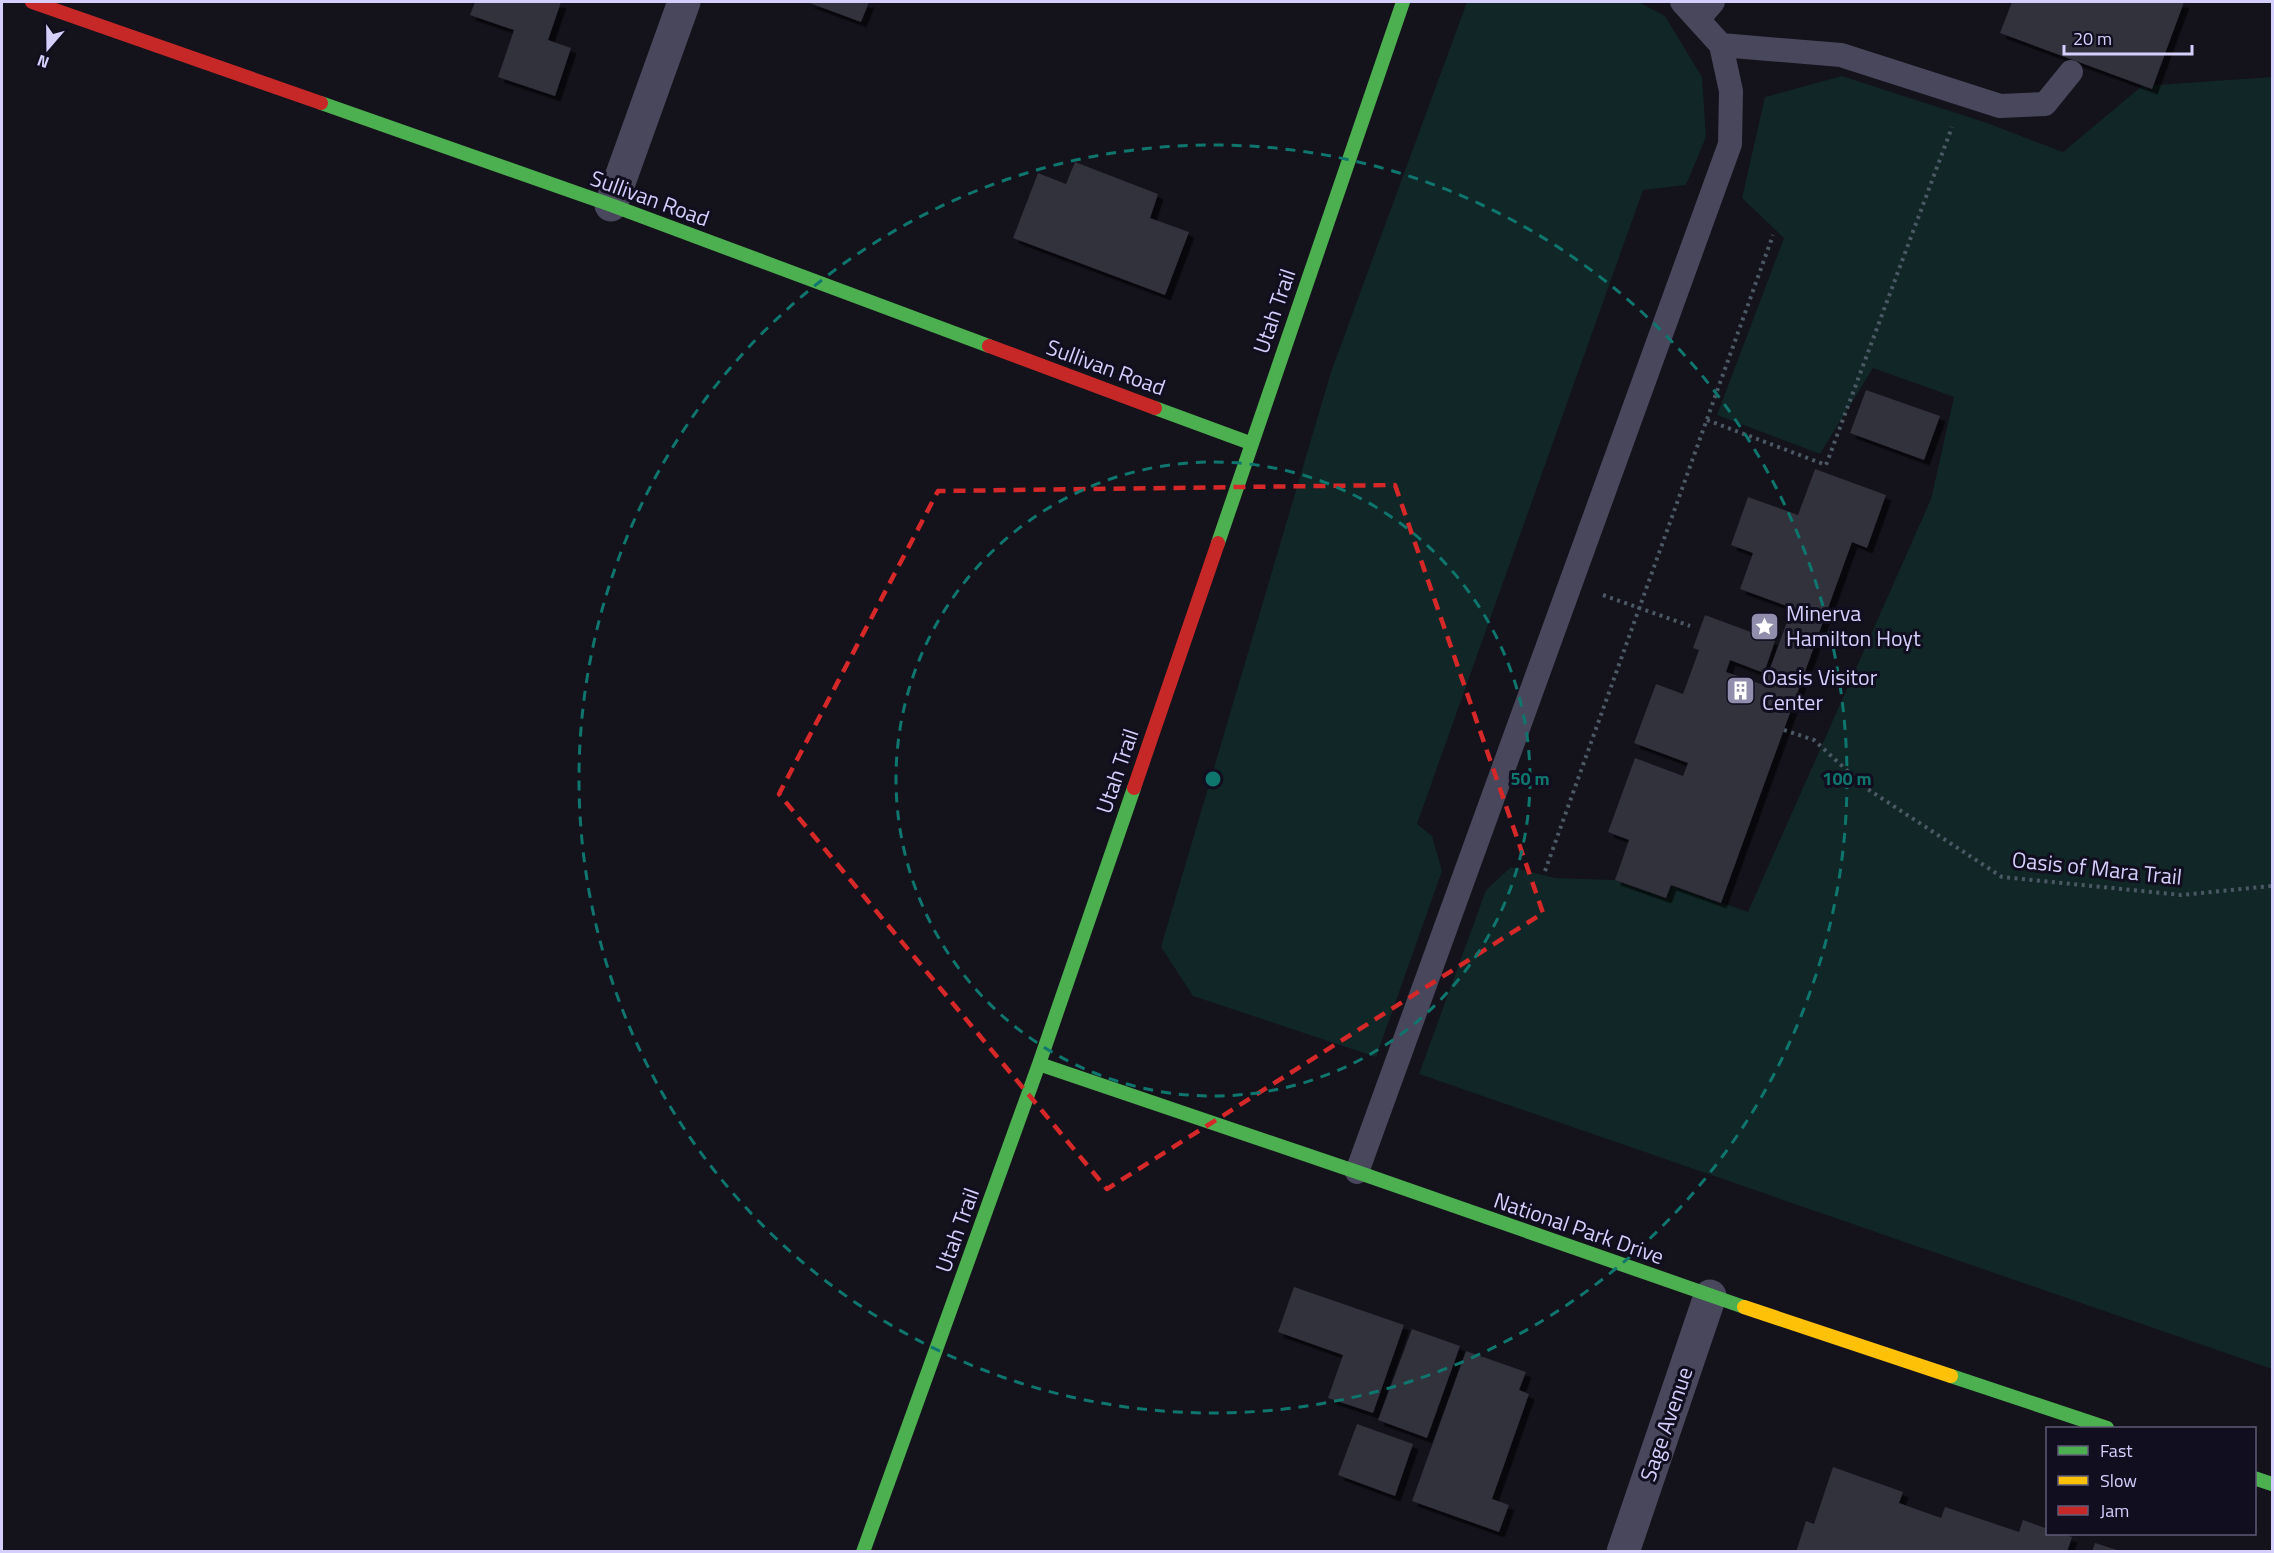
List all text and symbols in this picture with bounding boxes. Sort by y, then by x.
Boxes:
north arrow [18,18,78,78]
scale bar [2064,18,2192,56]
text: 20 m [2073,25,2112,52]
text: N [34,49,52,75]
street label: Sullivan Road [586,161,714,235]
street label: Utah Trail [1244,264,1304,358]
street label: Sullivan Road [1042,330,1170,404]
place label: Minerva Hamilton Hoyt [1786,596,1921,655]
place icon: Minerva Hamilton Hoyt [1749,610,1781,642]
place label: Oasis Visitor Center [1762,660,1878,719]
building icon: Oasis Visitor Center [1725,674,1757,706]
street label: Utah Trail [1087,724,1147,818]
text: 50 m [1510,765,1550,792]
text: 100 m [1822,765,1872,792]
centre of rings [1203,769,1223,789]
street label: Oasis of Mara Trail [2010,842,2184,894]
street label: Utah Trail [926,1183,988,1277]
street label: National Park Drive [1489,1183,1669,1273]
street label: Sage Avenue [1631,1362,1701,1486]
legend [2046,1427,2256,1535]
text: Fast [2100,1437,2133,1464]
text: Slow [2100,1467,2137,1494]
text: Jam [2100,1497,2129,1524]

